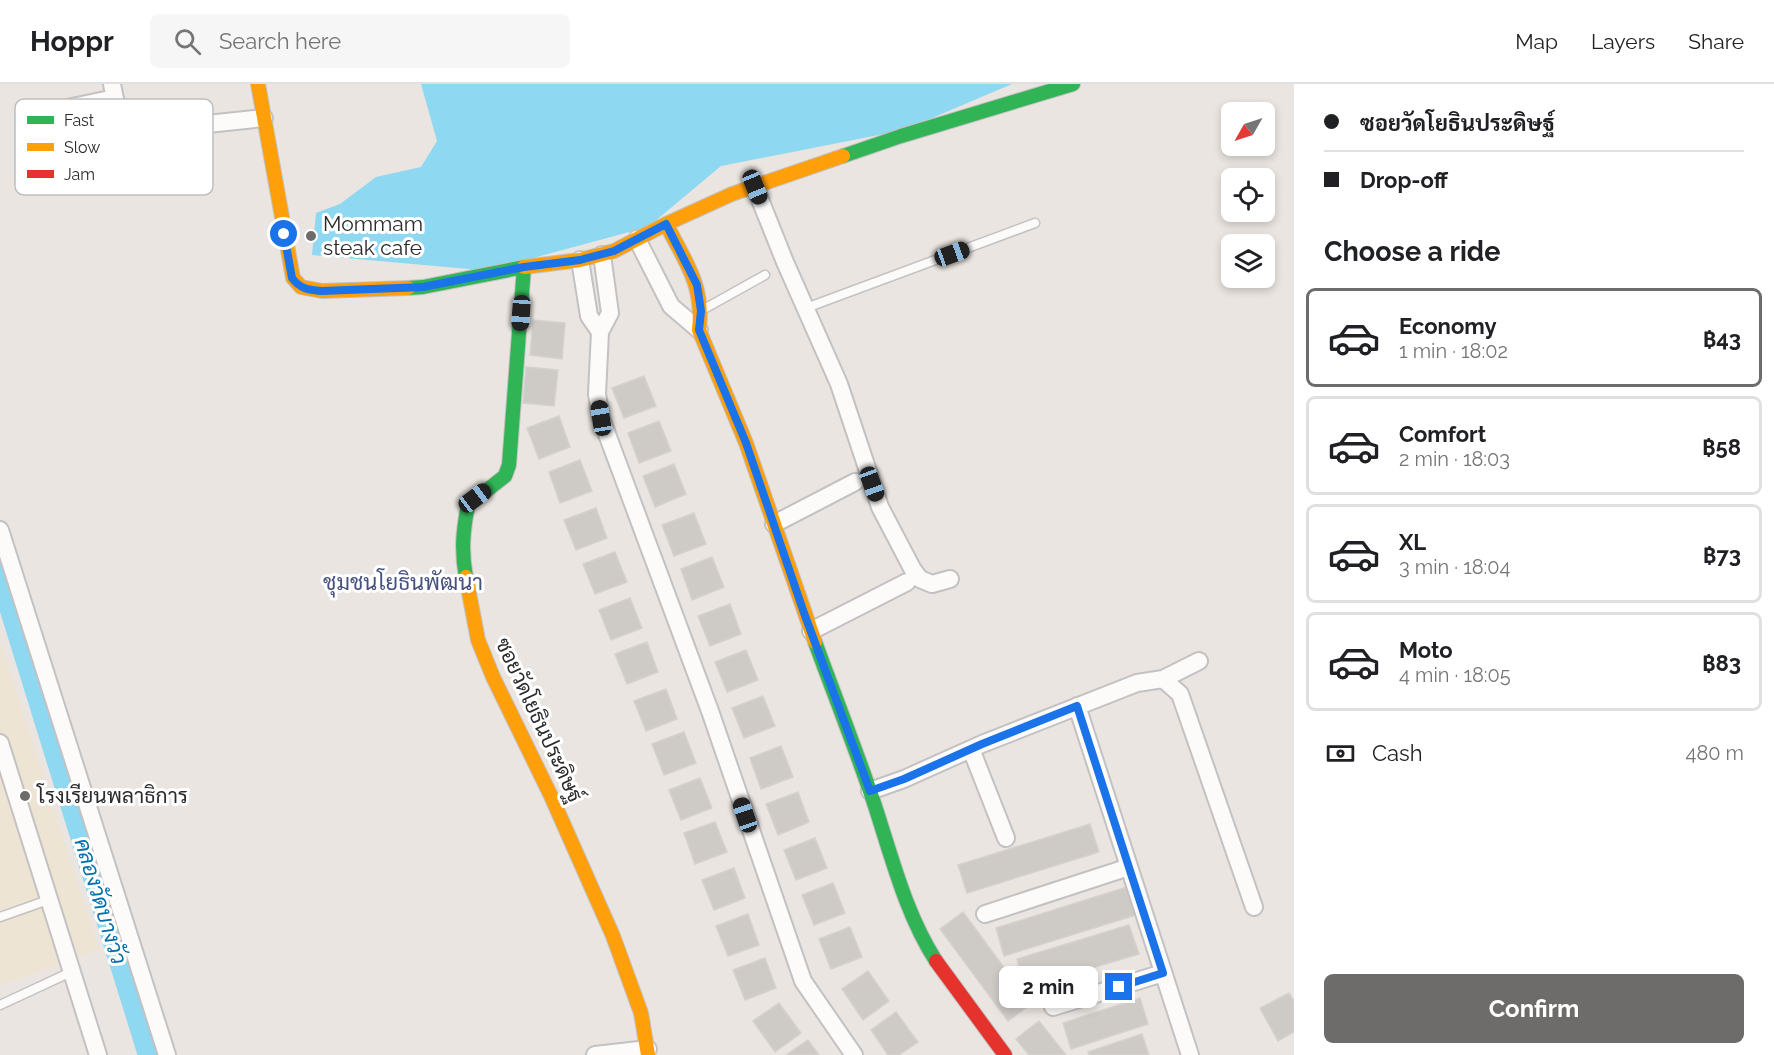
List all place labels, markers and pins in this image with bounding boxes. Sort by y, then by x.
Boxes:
place label: Mommam steak cafe [323,211,423,260]
marker: Mommam steak cafe [304,229,318,243]
place label: โรงเรียนพลาธิการ [36,783,188,808]
marker: โรงเรียนพลาธิการ [18,789,32,803]

